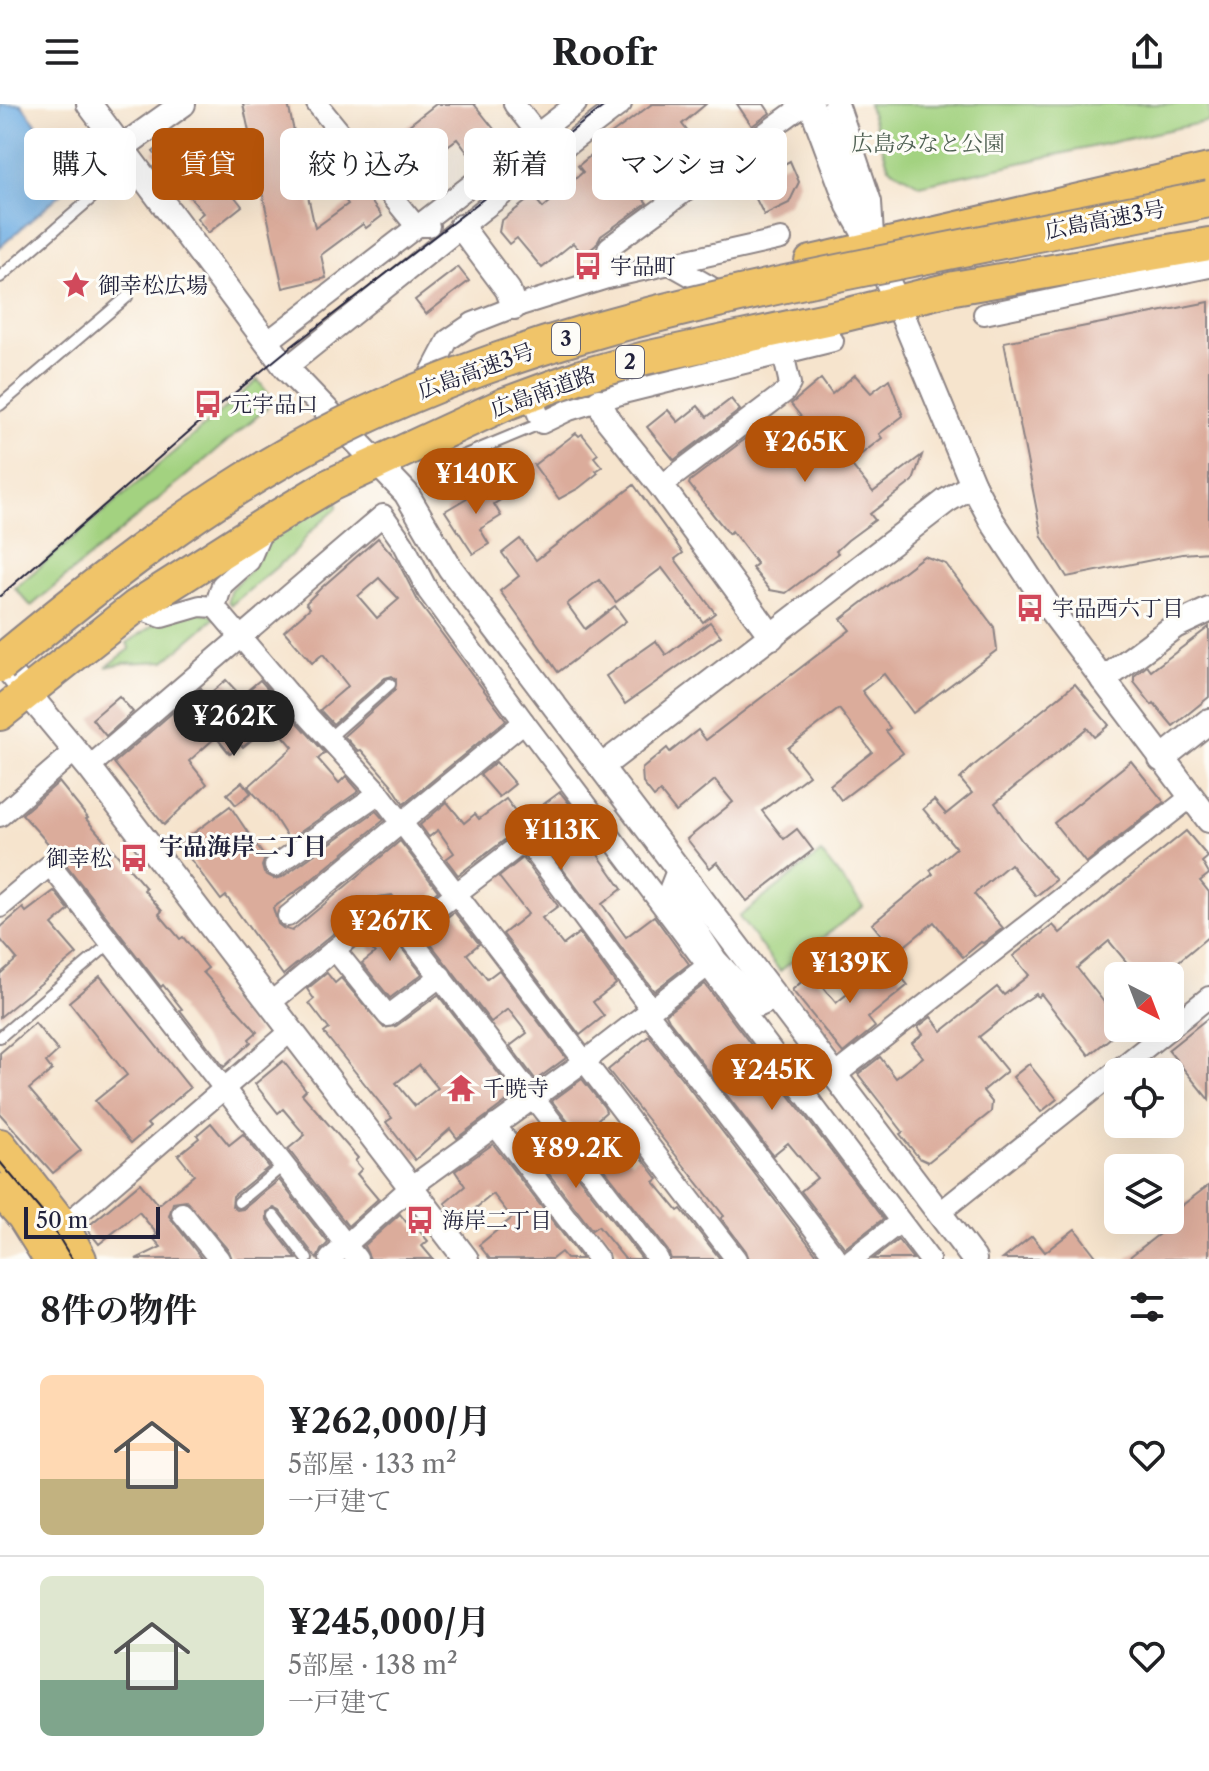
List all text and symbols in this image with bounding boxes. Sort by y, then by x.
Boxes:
icon: menu [40,30,84,74]
text: Roofr [552,30,657,74]
icon: share [1125,30,1169,74]
chip: 購入 [24,128,136,200]
chip: 賃貸 [152,128,264,200]
chip: 絞り込み [280,128,448,200]
chip: 新着 [464,128,576,200]
chip: マンション [592,128,787,200]
park label: 広島みなと公園 [851,130,1005,157]
street label: 広島高速3号 [1042,195,1168,245]
bus stop icon: 宇品町 [573,251,603,281]
place label: 宇品町 [610,253,676,280]
place icon: 御幸松広場 [61,270,91,300]
place label: 御幸松広場 [98,272,208,299]
road number: 3 [552,323,580,355]
street label: 広島高速3号 [414,337,538,405]
road number: 2 [616,346,644,378]
street label: 広島南道路 [487,361,599,423]
bus stop icon: 元宇品口 [193,389,223,419]
place label: 元宇品口 [230,391,318,418]
pin: ¥265K [749,416,861,484]
text: ¥265K [763,426,847,458]
pin: ¥140K [420,448,532,516]
text: ¥140K [435,458,517,490]
bus stop icon: 宇品西六丁目 [1015,593,1045,623]
place label: 宇品西六丁目 [1052,595,1184,622]
pin: ¥262K [178,690,290,758]
text: ¥262K [192,700,276,732]
pin: ¥113K [505,804,617,872]
text: ¥113K [523,814,599,846]
district label: 宇品海岸二丁目 [159,832,327,861]
bus stop icon: 御幸松 [119,843,149,873]
place label: 御幸松 [46,845,112,872]
pin: ¥267K [334,895,446,963]
text: ¥267K [349,905,431,937]
pin: ¥139K [794,937,906,1005]
text: ¥139K [810,947,890,979]
north arrow [1104,962,1184,1042]
map controls [1104,962,1184,1234]
pin: ¥245K [716,1044,828,1112]
text: ¥245K [730,1054,814,1086]
button: locate [1104,1058,1184,1138]
temple icon: 千暁寺 [446,1073,476,1103]
place label: 千暁寺 [483,1075,549,1102]
pin: ¥89.2K [511,1122,641,1190]
text: ¥89.2K [530,1132,622,1164]
button: layers [1104,1154,1184,1234]
scale bar [24,1203,160,1239]
bus stop icon: 海岸二丁目 [405,1205,435,1235]
text: 50 m [36,1207,88,1234]
place label: 海岸二丁目 [442,1207,552,1234]
icon: filters [1125,1285,1169,1329]
text: 8件の物件 [40,1289,197,1331]
text: ¥262,000/月 [288,1400,492,1442]
icon: home [104,1407,200,1503]
icon: heart [1125,1433,1169,1477]
text: 5部屋 · 133 m² [288,1448,457,1480]
text: 一戸建て [288,1485,392,1517]
text: ¥245,000/月 [288,1601,490,1643]
icon: home [104,1608,200,1704]
icon: heart [1125,1634,1169,1678]
text: 5部屋 · 138 m² [288,1649,458,1681]
text: 一戸建て [288,1686,392,1718]

